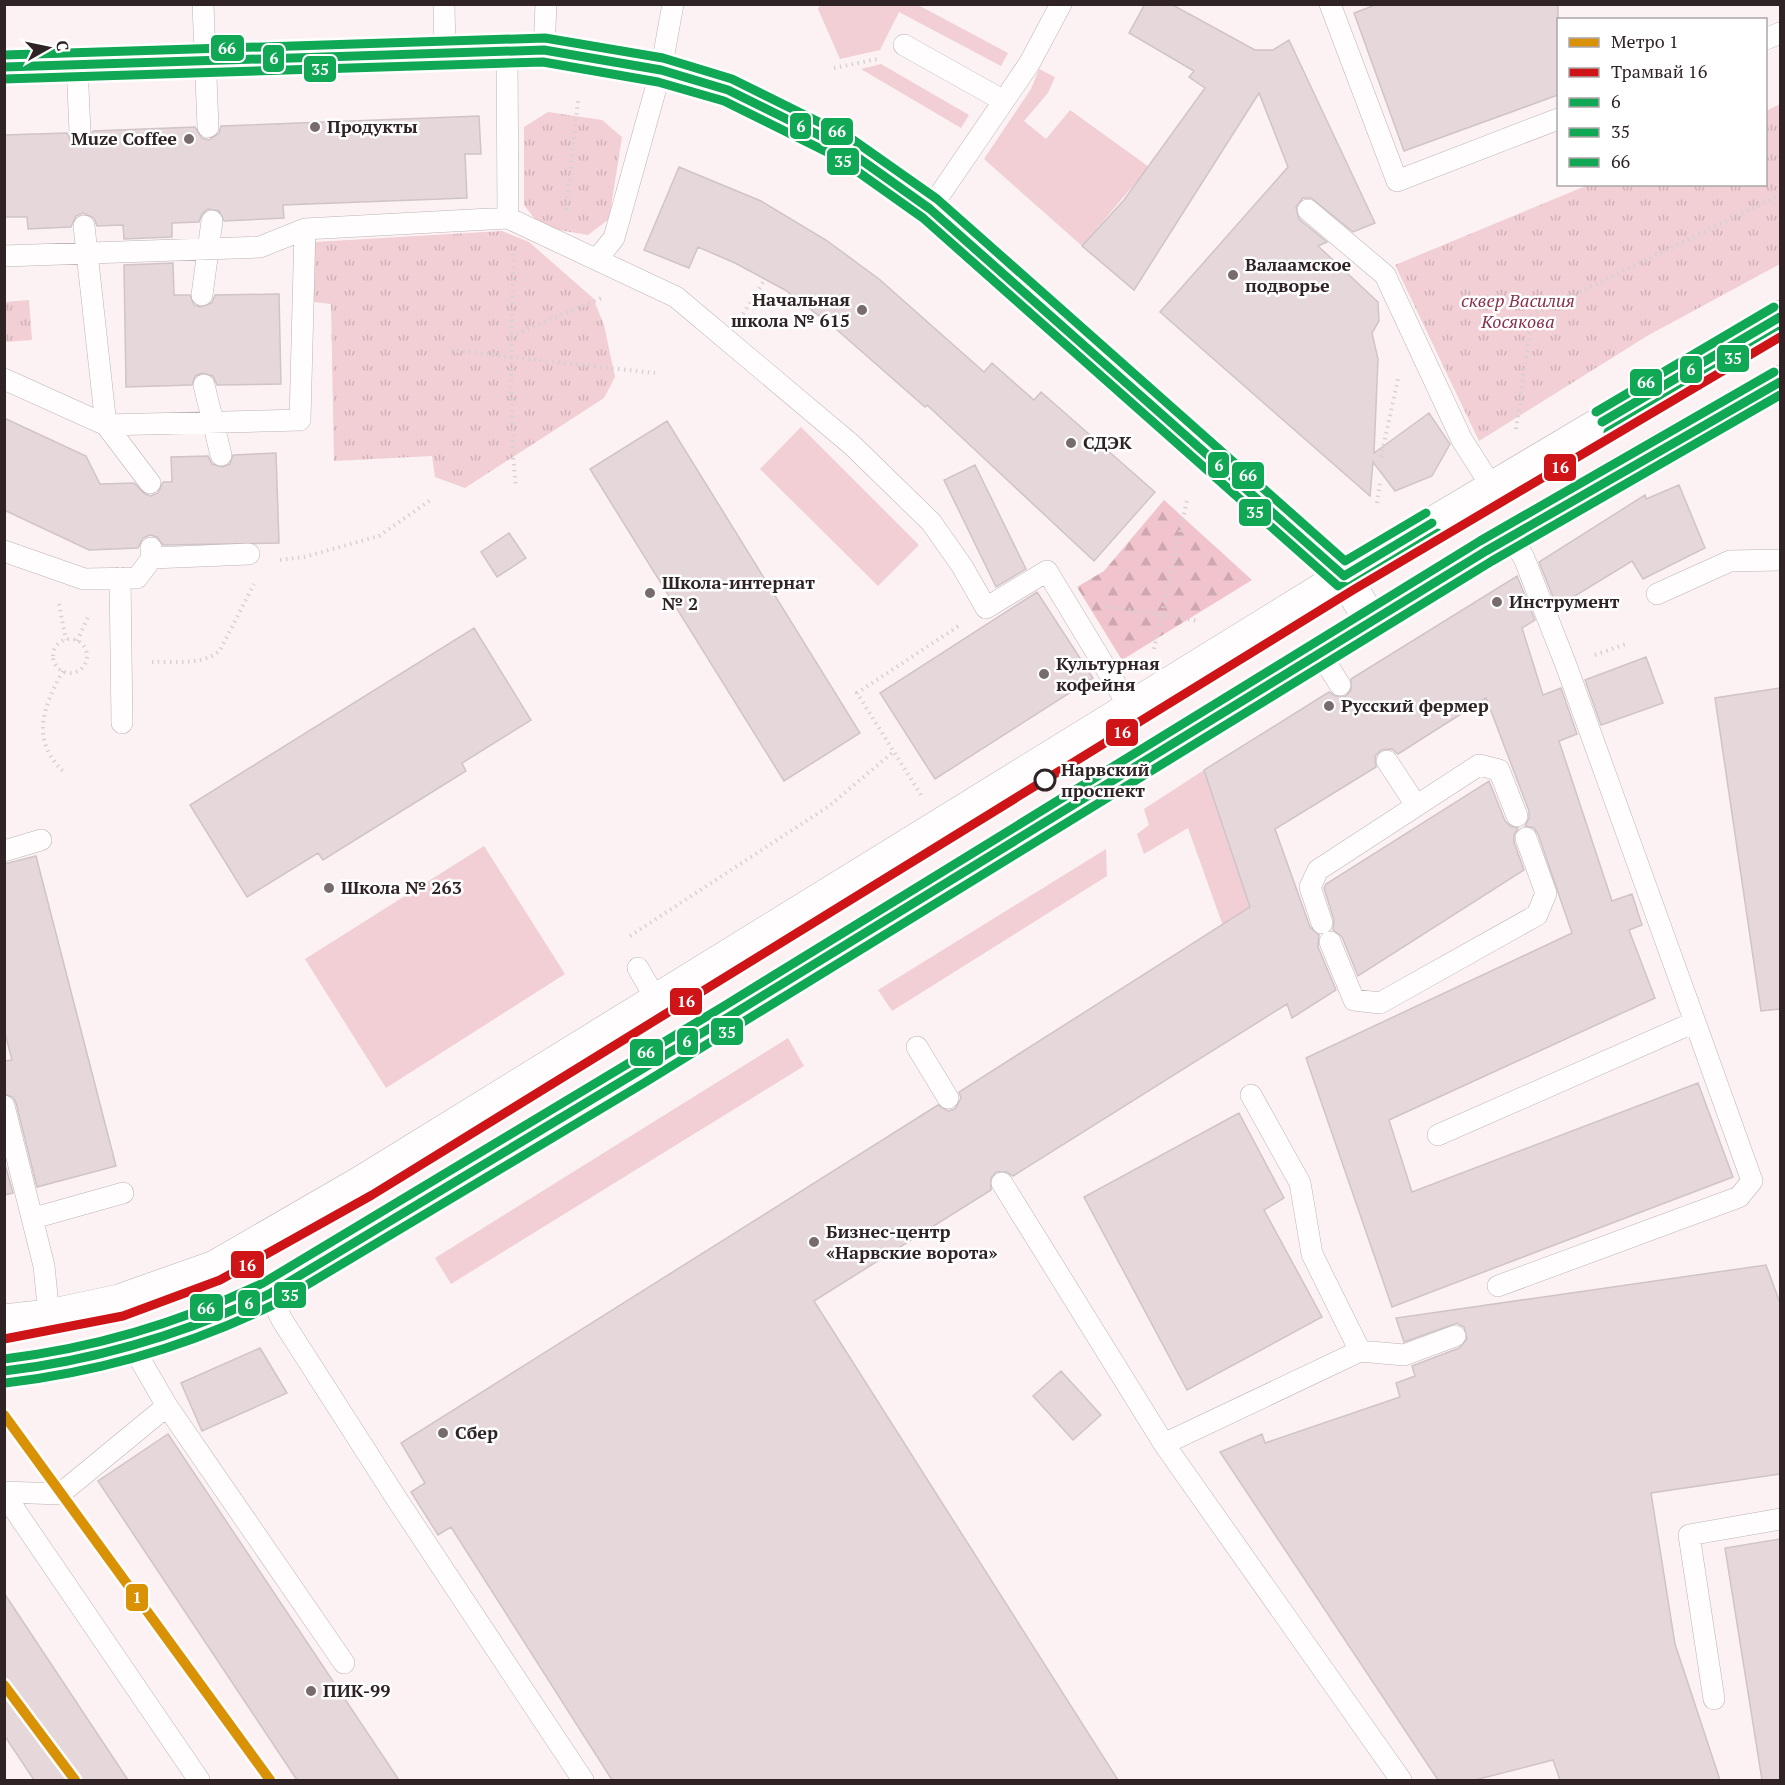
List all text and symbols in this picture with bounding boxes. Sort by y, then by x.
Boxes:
north arrow [18,18,78,78]
legend [1557,18,1767,186]
text: Метро 1 [1611,29,1679,53]
line badge: 66 [210,34,245,62]
text: 66 [218,37,236,59]
text: С [51,39,74,53]
line badge: 6 [262,44,285,73]
text: 6 [269,47,279,69]
line badge: 35 [303,55,337,83]
text: 35 [311,58,329,80]
text: Трамвай 16 [1611,59,1708,83]
text: 6 [1611,89,1621,113]
line badge: 6 [789,112,812,140]
place label: Продукты [327,114,418,138]
text: 6 [796,115,806,137]
line badge: 66 [820,117,854,146]
text: 35 [1611,119,1630,143]
marker: Продукты [308,120,322,134]
text: 66 [828,120,846,142]
place label: Muze Coffee [71,126,177,150]
marker: Muze Coffee [182,132,196,146]
line badge: 35 [826,147,860,176]
text: 66 [1611,149,1631,173]
text: 35 [834,150,852,172]
place label: Валаамское подворье [1245,252,1352,297]
marker: Валаамское подворье [1226,268,1240,282]
place label: Начальная школа № 615 [731,287,850,332]
park label: сквер Василия Косякова [1461,288,1575,333]
marker: Начальная школа № 615 [855,303,869,317]
line badge: 35 [1716,344,1750,373]
text: 35 [1724,347,1742,369]
line badge: 6 [1679,355,1703,384]
text: 6 [1686,358,1696,380]
line badge: 66 [1629,368,1663,397]
text: 66 [1637,371,1655,393]
place label: СДЭК [1083,430,1132,454]
marker: СДЭК [1064,436,1078,450]
line badge: 6 [1207,451,1230,479]
line badge: 16 [1543,453,1577,482]
text: 6 [1214,454,1224,476]
text: 16 [1551,456,1569,478]
line badge: 66 [1231,461,1265,490]
text: 66 [1239,464,1257,486]
line badge: 35 [1238,498,1272,527]
text: 35 [1246,501,1264,523]
place label: Школа-интернат № 2 [662,570,815,615]
marker: Школа-интернат № 2 [643,586,657,600]
place label: Инструмент [1509,589,1620,613]
marker: Инструмент [1490,595,1504,609]
place label: Культурная кофейня [1056,651,1160,696]
marker: Культурная кофейня [1037,667,1051,681]
place label: Русский фермер [1341,693,1489,717]
marker: Русский фермер [1322,699,1336,713]
line badge: 16 [1105,718,1139,747]
text: 16 [1113,721,1131,743]
place label: Нарвский проспект [1061,757,1150,802]
marker: Нарвский проспект [1034,769,1056,791]
place label: Школа № 263 [341,875,462,899]
marker: Школа № 263 [322,881,336,895]
line badge: 16 [669,987,703,1016]
text: 16 [677,990,695,1012]
line badge: 35 [710,1017,744,1046]
text: 35 [718,1021,736,1043]
line badge: 6 [676,1027,699,1056]
text: 6 [682,1030,692,1052]
line badge: 66 [629,1038,664,1067]
text: 66 [637,1041,655,1063]
place label: Бизнес-центр «Нарвские ворота» [826,1219,998,1264]
marker: Бизнес-центр «Нарвские ворота» [807,1235,821,1249]
line badge: 16 [230,1250,265,1279]
text: 16 [238,1254,256,1276]
line badge: 35 [273,1281,307,1309]
text: 35 [281,1284,299,1306]
line badge: 6 [237,1289,261,1317]
text: 6 [244,1292,254,1314]
line badge: 66 [189,1293,224,1322]
text: 66 [197,1297,215,1319]
place label: Сбер [455,1420,498,1444]
marker: Сбер [436,1426,450,1440]
line badge: 1 [125,1583,149,1612]
text: 1 [132,1586,142,1608]
place label: ПИК-99 [323,1678,390,1702]
marker: ПИК-99 [304,1684,318,1698]

